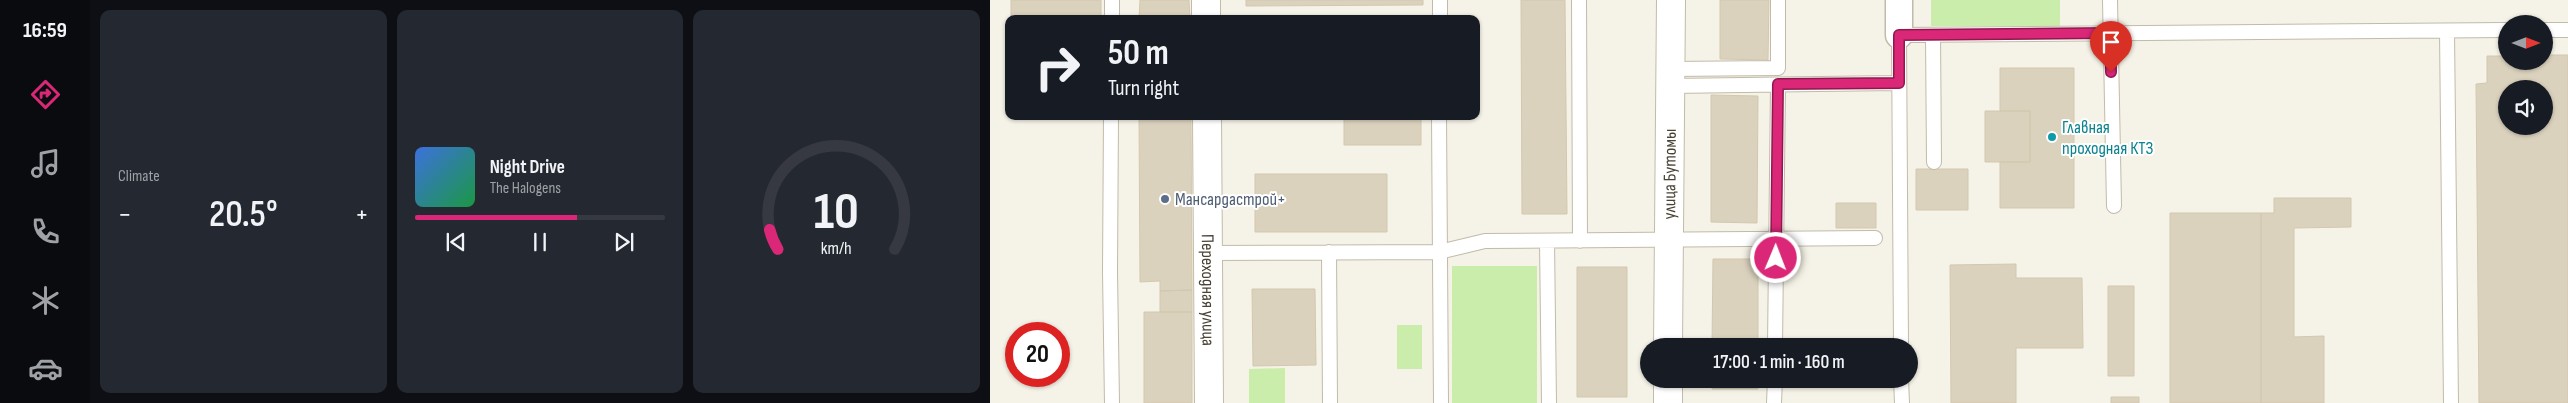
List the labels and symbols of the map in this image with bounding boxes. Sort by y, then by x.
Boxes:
north arrow [2498,15,2552,70]
pin [2090,21,2132,72]
place label: Главная проходная КТЗ [2062,117,2154,159]
street label: улица Бутомы [1659,129,1680,219]
marker: Главная проходная КТЗ [2046,131,2058,143]
place label: Мансардастрой+ [1175,189,1286,210]
marker: Мансардастрой+ [1159,193,1171,205]
position arrow [1749,231,1801,283]
street label: Переходная улица [1197,234,1219,346]
speed limit sign: 20 [1005,322,1070,387]

